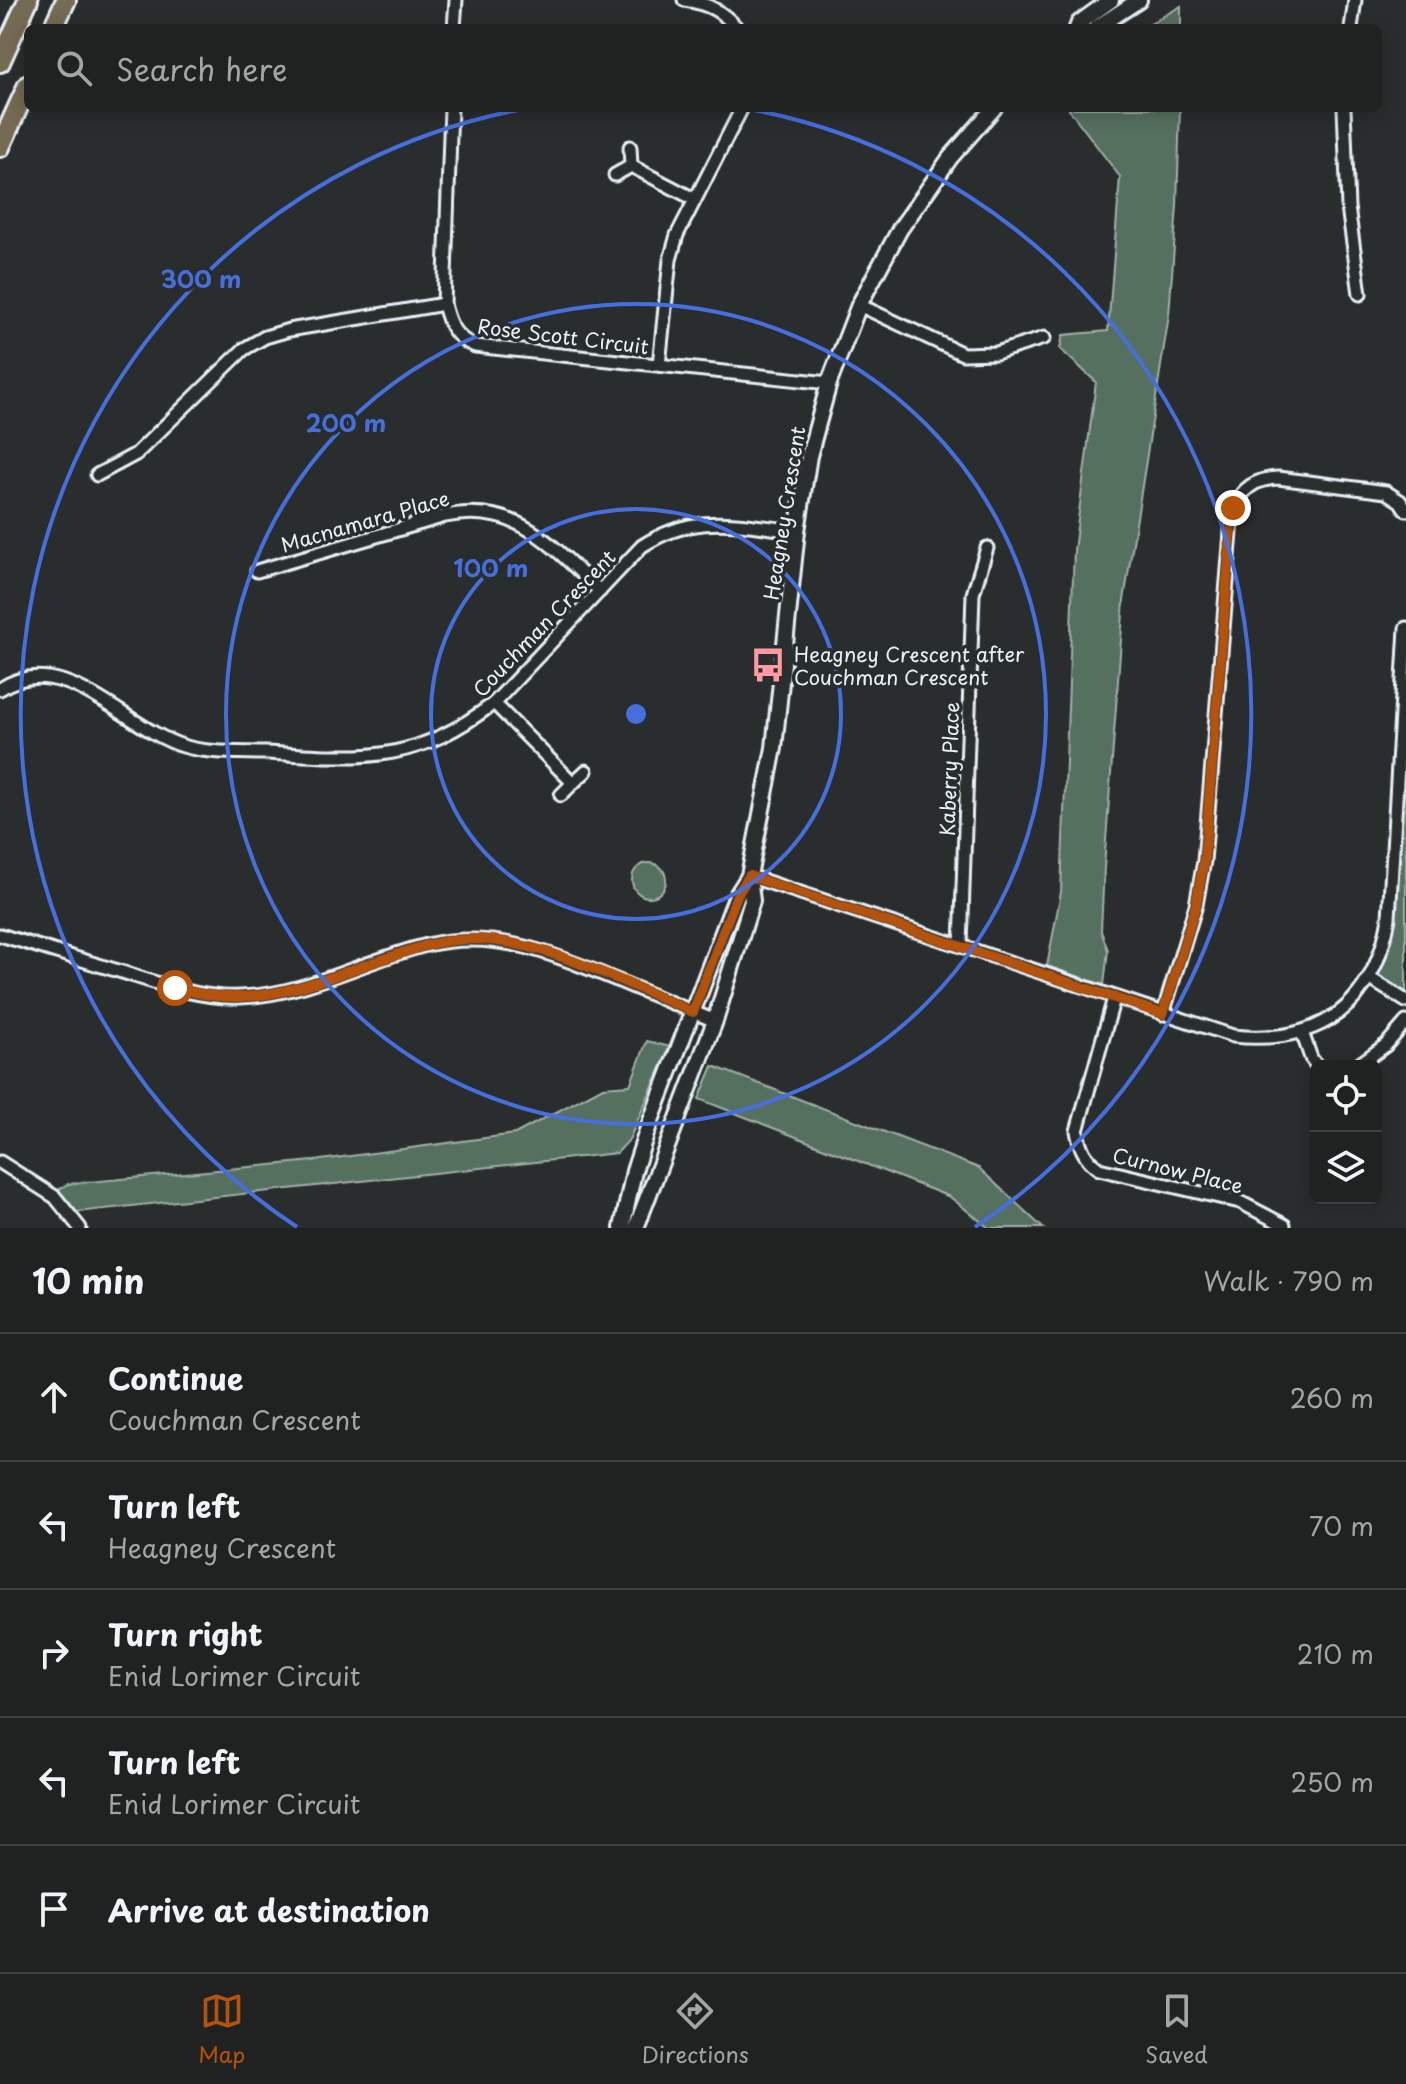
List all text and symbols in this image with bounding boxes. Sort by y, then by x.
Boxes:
search box [24,24,1382,112]
icon: search [52,46,96,90]
text: Search here [116,46,288,91]
text: 300 m [160,260,242,296]
street label: Rose Scott Circuit [476,311,650,361]
text: 200 m [306,404,386,440]
street label: Heagney Crescent [755,424,813,602]
street label: Macnamara Place [277,483,453,559]
route end [1215,490,1251,526]
street label: Couchman Crescent [466,543,622,703]
text: 100 m [454,549,528,585]
place label: Heagney Crescent after Couchman Crescent [794,639,1025,692]
bus stop icon: Heagney Crescent after Couchman Crescent [749,646,787,684]
centre of rings [622,700,650,728]
street label: Kaberry Place [932,701,966,837]
route start [157,970,193,1006]
map controls [1310,1060,1382,1204]
button: locate [1310,1060,1382,1132]
button: layers [1310,1132,1382,1204]
street label: Curnow Place [1110,1139,1246,1201]
text: 10 min [32,1254,145,1306]
text: Walk · 790 m [1203,1261,1374,1300]
text: Continue [108,1355,243,1400]
icon: ahead [32,1375,76,1419]
text: 260 m [1290,1378,1374,1417]
text: Couchman Crescent [108,1400,361,1439]
text: Turn left [108,1483,240,1528]
icon: left [32,1503,76,1547]
text: 70 m [1309,1506,1374,1545]
text: Heagney Crescent [108,1528,336,1567]
text: Turn right [108,1611,263,1656]
icon: right [32,1631,76,1675]
text: 210 m [1297,1634,1374,1673]
text: Enid Lorimer Circuit [108,1656,360,1695]
text: Turn left [108,1739,240,1784]
icon: left [32,1759,76,1803]
text: 250 m [1290,1762,1374,1801]
text: Enid Lorimer Circuit [108,1784,360,1823]
icon: arrive [32,1887,76,1931]
text: Arrive at destination [108,1887,430,1932]
tab: Map [198,1989,245,2070]
tab: Directions [642,1989,749,2070]
tab: Saved [1145,1989,1208,2070]

